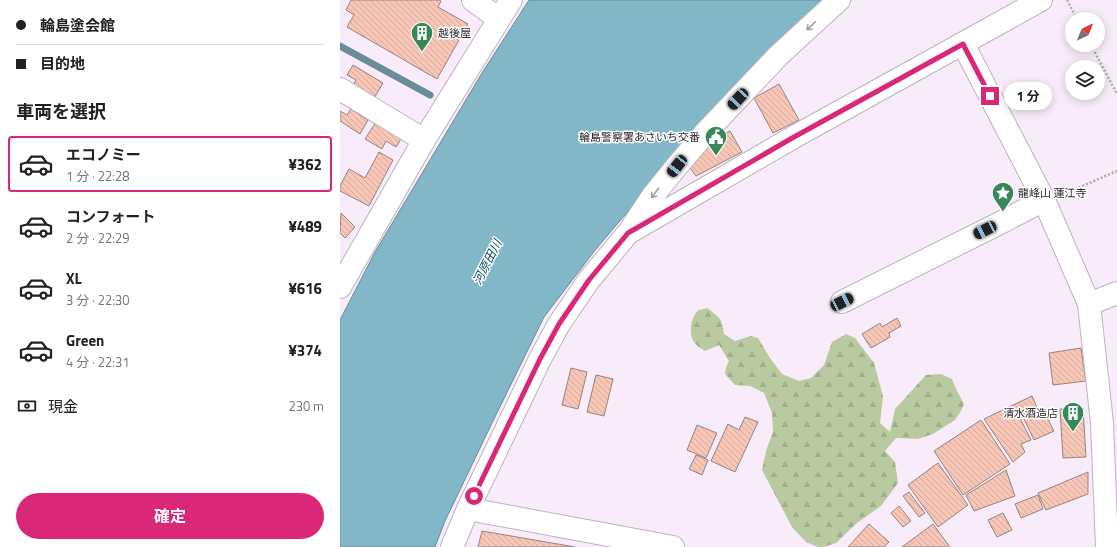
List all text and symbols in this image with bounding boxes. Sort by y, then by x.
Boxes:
north arrow [1065,12,1105,52]
map controls [1065,12,1105,100]
text: 輪島塗会館 [40,14,115,37]
building icon: 越後屋 [409,20,435,53]
one-way arrow [806,22,816,31]
place label: 越後屋 [438,25,471,41]
text: 目的地 [40,52,85,75]
button: layers [1065,60,1105,100]
callout: 1 分 [1004,82,1052,110]
car [725,86,751,112]
text: 1 分 [1016,86,1040,106]
route end [981,87,999,105]
text: 車両を選択 [16,98,106,125]
public building icon: 輪島警察署あさいち交番 [703,124,729,157]
place label: 輪島警察署あさいち交番 [579,129,700,145]
text: エコノミー [66,143,141,166]
icon: car [18,146,54,182]
text: ¥362 [288,153,322,176]
car [665,153,689,179]
text: 1 分 · 22:28 [66,166,130,186]
place icon: 龍峰山 蓮江寺 [990,180,1016,213]
place label: 龍峰山 蓮江寺 [1018,185,1086,201]
one-way arrow [651,187,660,198]
text: コンフォート [66,205,156,228]
icon: car [18,208,54,244]
text: ¥489 [288,215,322,238]
car [972,219,998,241]
text: 2 分 · 22:29 [66,228,130,248]
water label: 河原田川 [468,235,507,288]
text: XL [66,267,82,290]
icon: car [18,270,54,306]
text: ¥616 [288,277,322,300]
text: 3 分 · 22:30 [66,290,130,310]
car [829,291,855,313]
text: Green [66,329,104,352]
icon: car [18,332,54,368]
text: ¥374 [288,339,322,362]
text: 4 分 · 22:31 [66,352,130,372]
icon: cash [16,395,38,417]
text: 現金 [48,395,78,418]
text: 230 m [288,396,324,416]
building icon: 清水酒造店 [1060,400,1086,433]
place label: 清水酒造店 [1003,405,1058,421]
route start [465,487,483,505]
button: 確定 [16,493,324,539]

